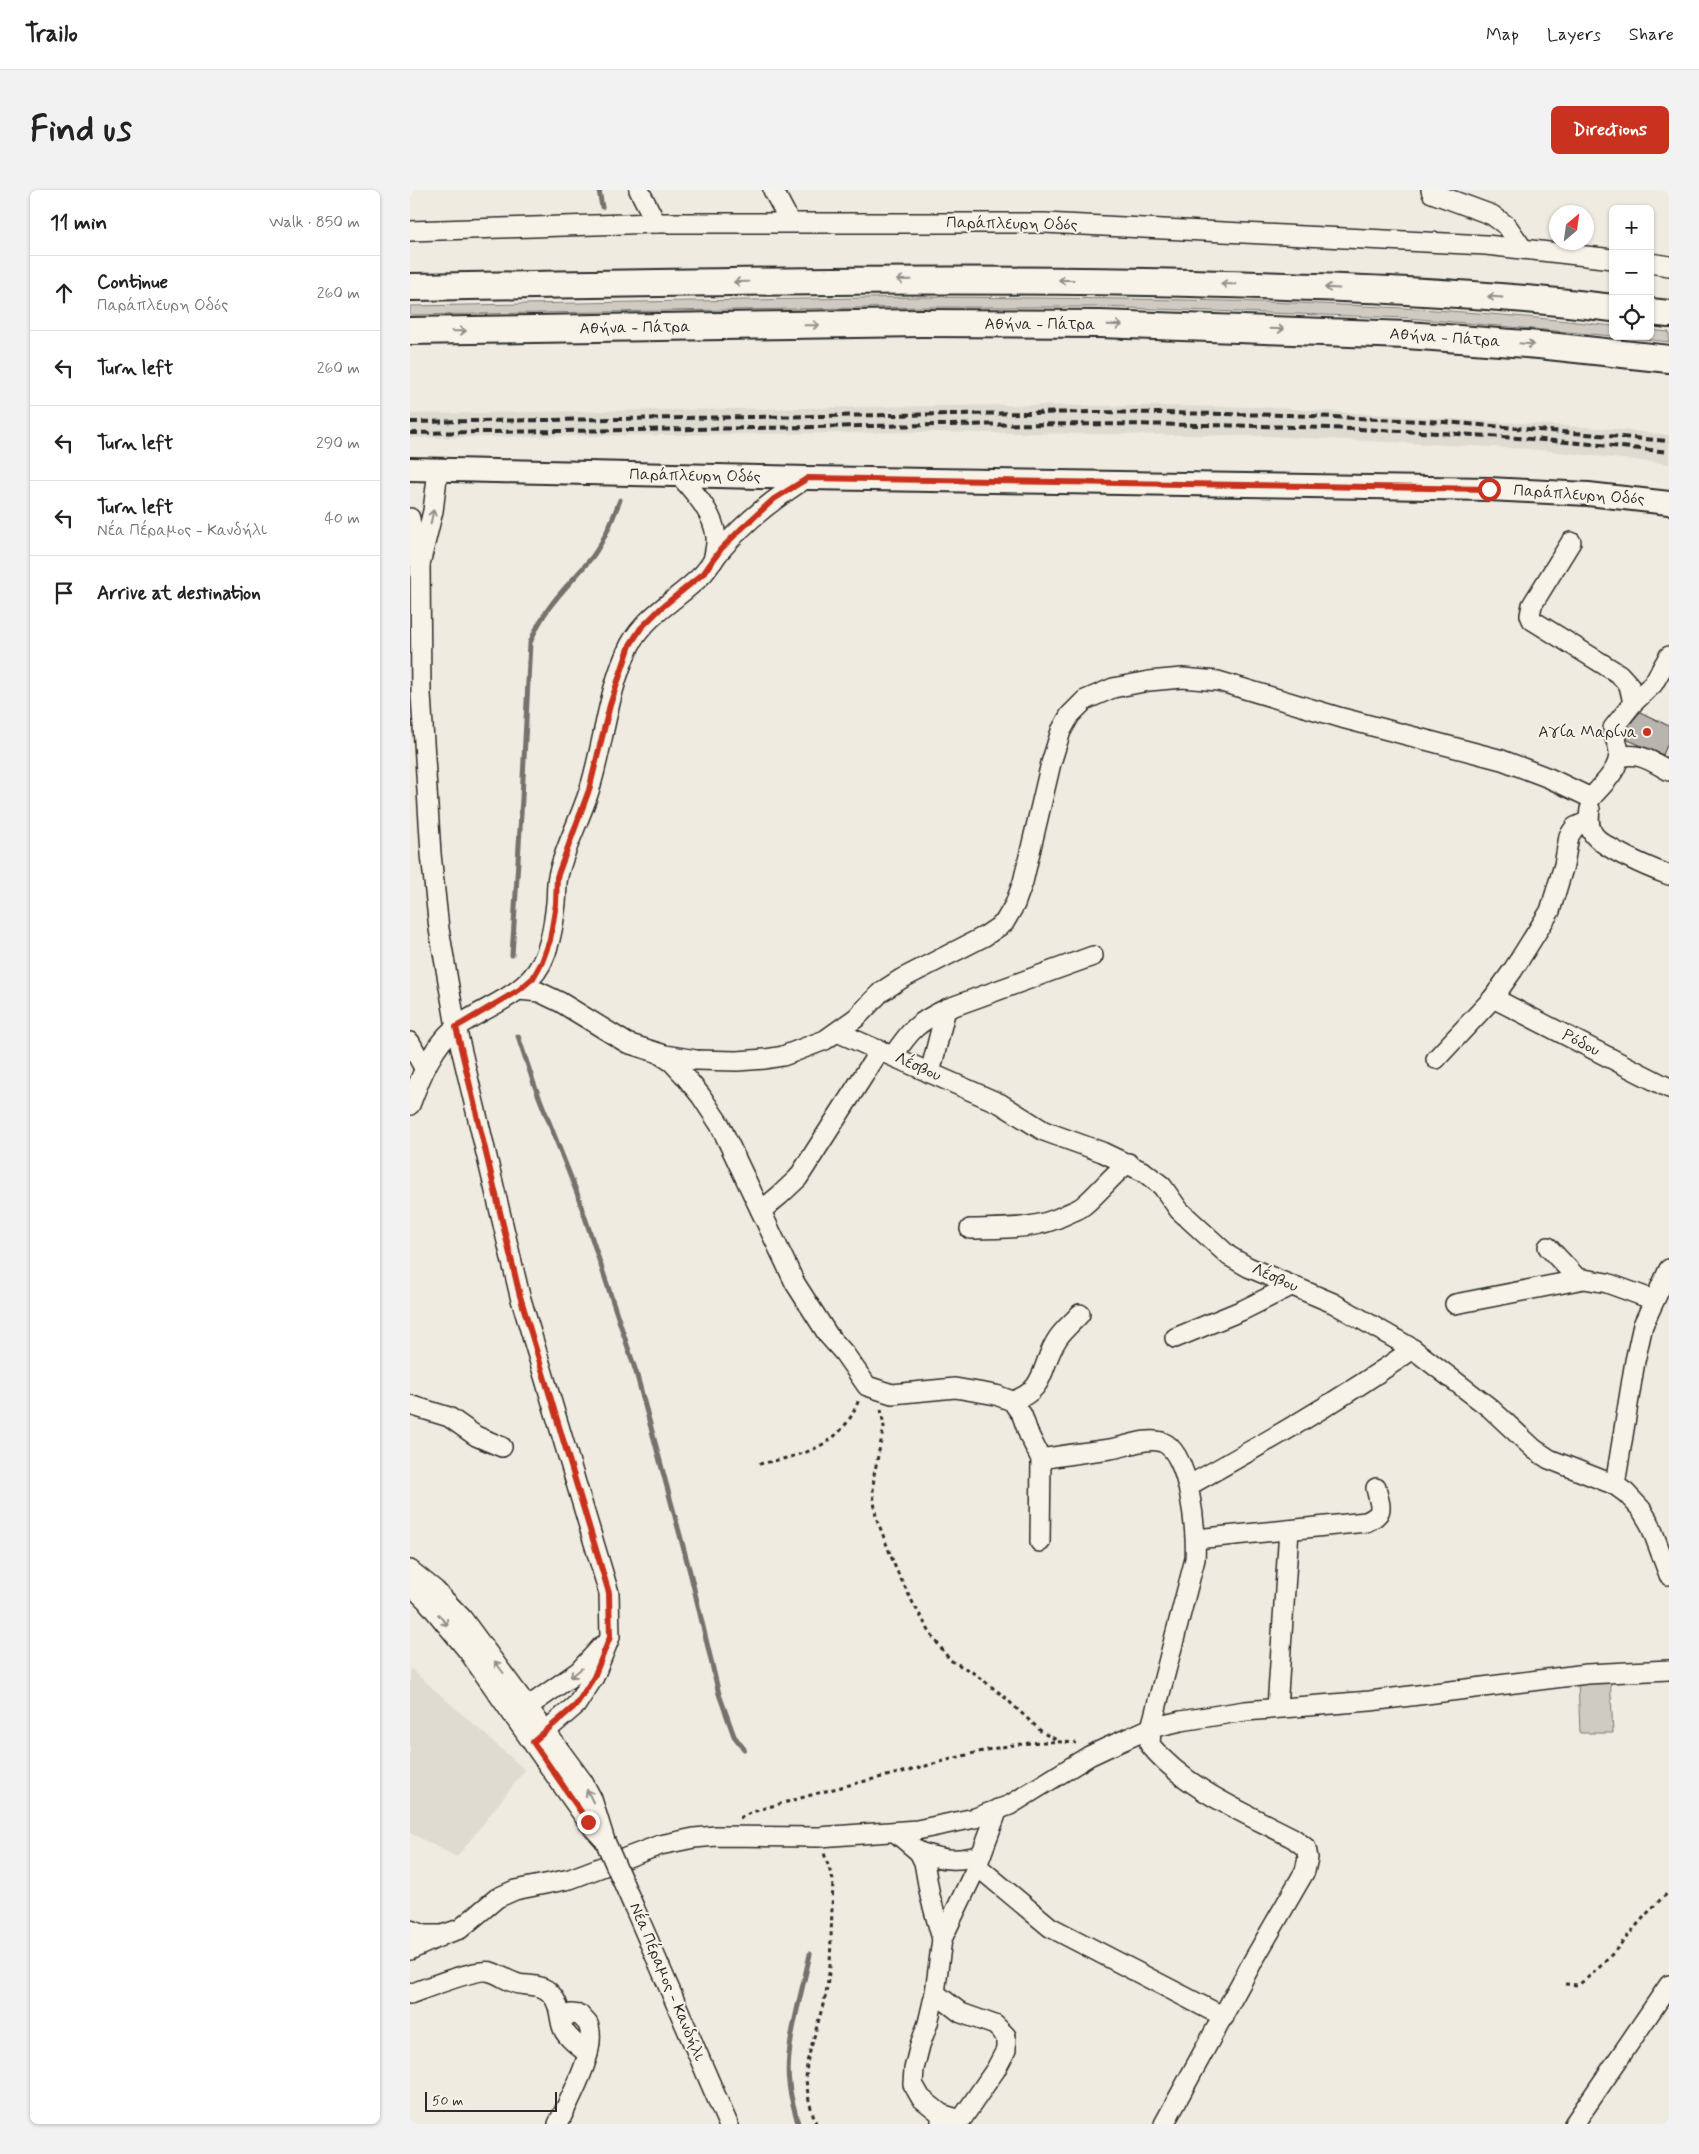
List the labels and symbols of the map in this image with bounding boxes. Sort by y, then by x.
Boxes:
north arrow [1549,205,1594,250]
street label: Παράπλευρη Οδός [946,212,1078,236]
one-way arrow [896,275,912,284]
one-way arrow [1058,275,1074,285]
one-way arrow [733,277,750,287]
one-way arrow [1221,279,1237,289]
one-way arrow [1325,283,1341,293]
one-way arrow [1487,293,1503,302]
street label: Αθήνα - Πάτρα [984,314,1096,335]
street label: Αθήνα - Πάτρα [579,317,691,339]
one-way arrow [804,320,820,330]
one-way arrow [1107,320,1123,329]
street label: Αθήνα - Πάτρα [1389,324,1501,352]
one-way arrow [1269,325,1285,334]
one-way arrow [450,326,466,335]
one-way arrow [1519,339,1535,349]
street label: Παράπλευρη Οδός [629,464,761,488]
route start [1478,478,1501,501]
street label: Παράπλευρη Οδός [1513,480,1645,510]
one-way arrow [427,510,437,526]
place label: Αγία Μαρίνα [1538,722,1637,743]
marker: Αγία Μαρίνα [1641,726,1653,738]
street label: Ρόδου [1559,1025,1603,1061]
street label: Λέσβου [892,1047,945,1086]
street label: Λέσβου [1249,1258,1302,1297]
one-way arrow [437,1613,448,1626]
one-way arrow [494,1660,504,1674]
one-way arrow [570,1667,583,1678]
one-way arrow [585,1788,595,1803]
route end [577,1811,600,1834]
street label: Νέα Πέραμος - Κανδήλι [624,1899,711,2064]
scale bar [425,2089,558,2112]

